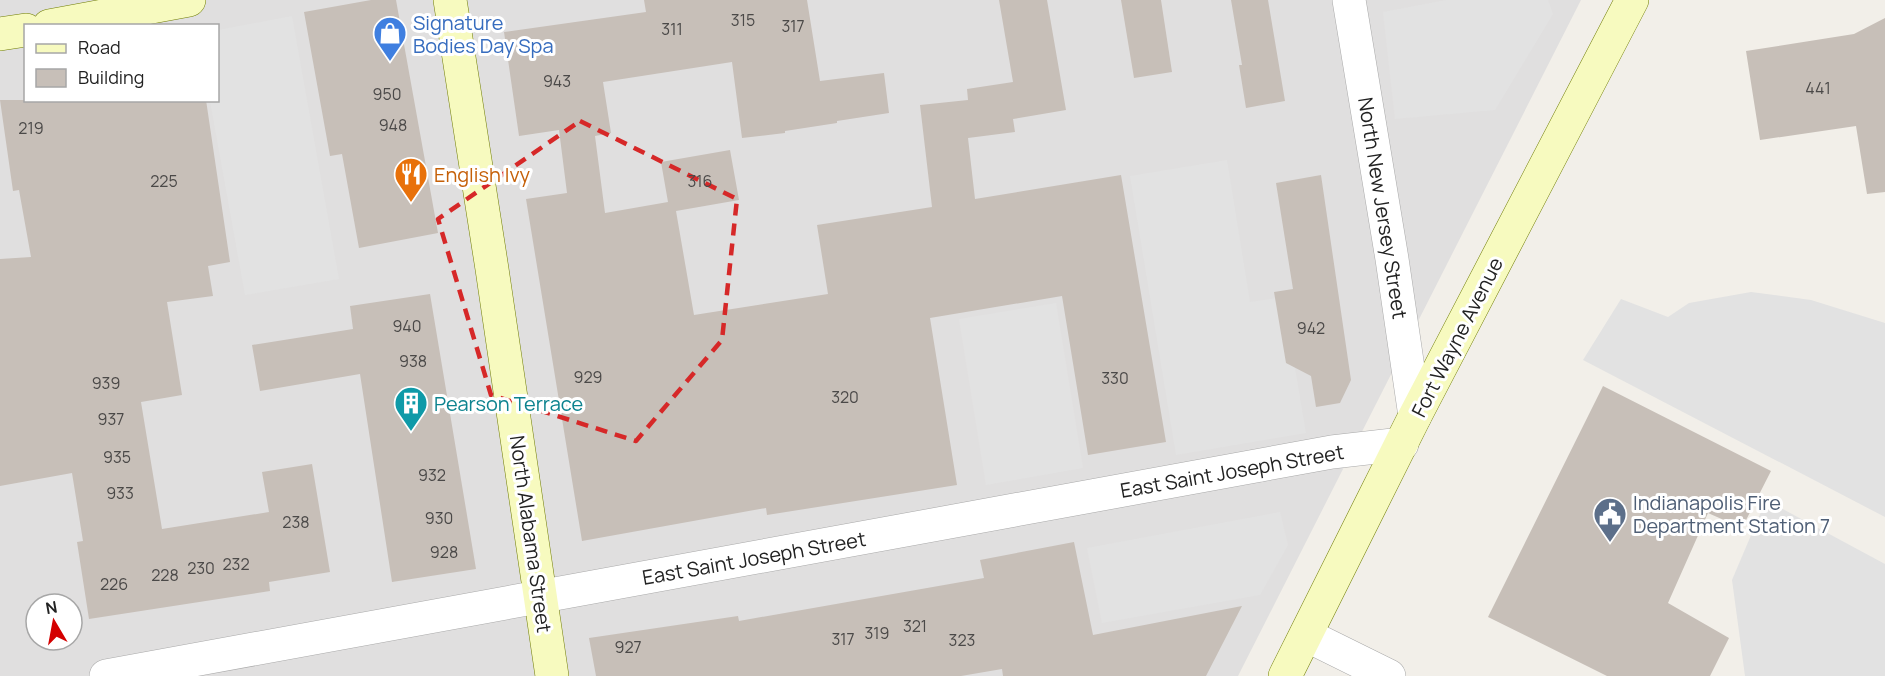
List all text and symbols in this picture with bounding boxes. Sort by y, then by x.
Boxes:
place label: Signature Bodies Day Spa [413,9,554,59]
house number: 315 [731,9,755,31]
shop icon: Signature Bodies Day Spa [372,15,408,62]
house number: 317 [781,15,805,37]
house number: 311 [661,18,683,40]
legend [24,24,219,102]
text: Road [78,35,121,59]
text: Building [78,65,144,89]
house number: 943 [543,70,571,92]
house number: 441 [1805,77,1831,99]
house number: 950 [373,83,401,105]
street label: North New Jersey Street [1352,95,1414,321]
house number: 948 [379,114,407,136]
house number: 219 [18,117,44,139]
restaurant icon: English Ivy [393,156,429,203]
place label: English Ivy [434,161,531,188]
house number: 225 [150,170,178,192]
house number: 316 [687,170,713,192]
street label: Fort Wayne Avenue [1405,253,1509,421]
house number: 940 [392,315,422,337]
house number: 942 [1297,317,1325,339]
house number: 938 [399,350,427,372]
house number: 929 [574,366,602,388]
house number: 330 [1101,367,1129,389]
house number: 939 [92,372,120,394]
building icon: Pearson Terrace [393,385,429,432]
house number: 320 [831,386,859,408]
place label: Pearson Terrace [434,390,583,417]
house number: 937 [98,408,124,430]
street label: North Alabama Street [504,434,558,634]
street label: East Saint Joseph Street [1118,438,1346,504]
house number: 935 [103,446,131,468]
house number: 932 [418,464,446,486]
house number: 933 [106,482,134,504]
place label: Indianapolis Fire Department Station 7 [1633,489,1830,539]
public building icon: Indianapolis Fire Department Station 7 [1592,496,1628,543]
house number: 930 [425,507,453,529]
house number: 238 [282,511,310,533]
street label: East Saint Joseph Street [640,525,868,591]
house number: 928 [430,541,458,563]
house number: 232 [222,553,250,575]
house number: 230 [187,557,215,579]
house number: 228 [151,564,179,586]
house number: 226 [100,573,128,595]
north arrow [24,592,84,652]
text: N [44,595,59,619]
house number: 321 [903,615,927,637]
house number: 319 [864,622,890,644]
house number: 317 [831,628,855,650]
house number: 323 [949,629,975,651]
house number: 927 [614,636,642,658]

